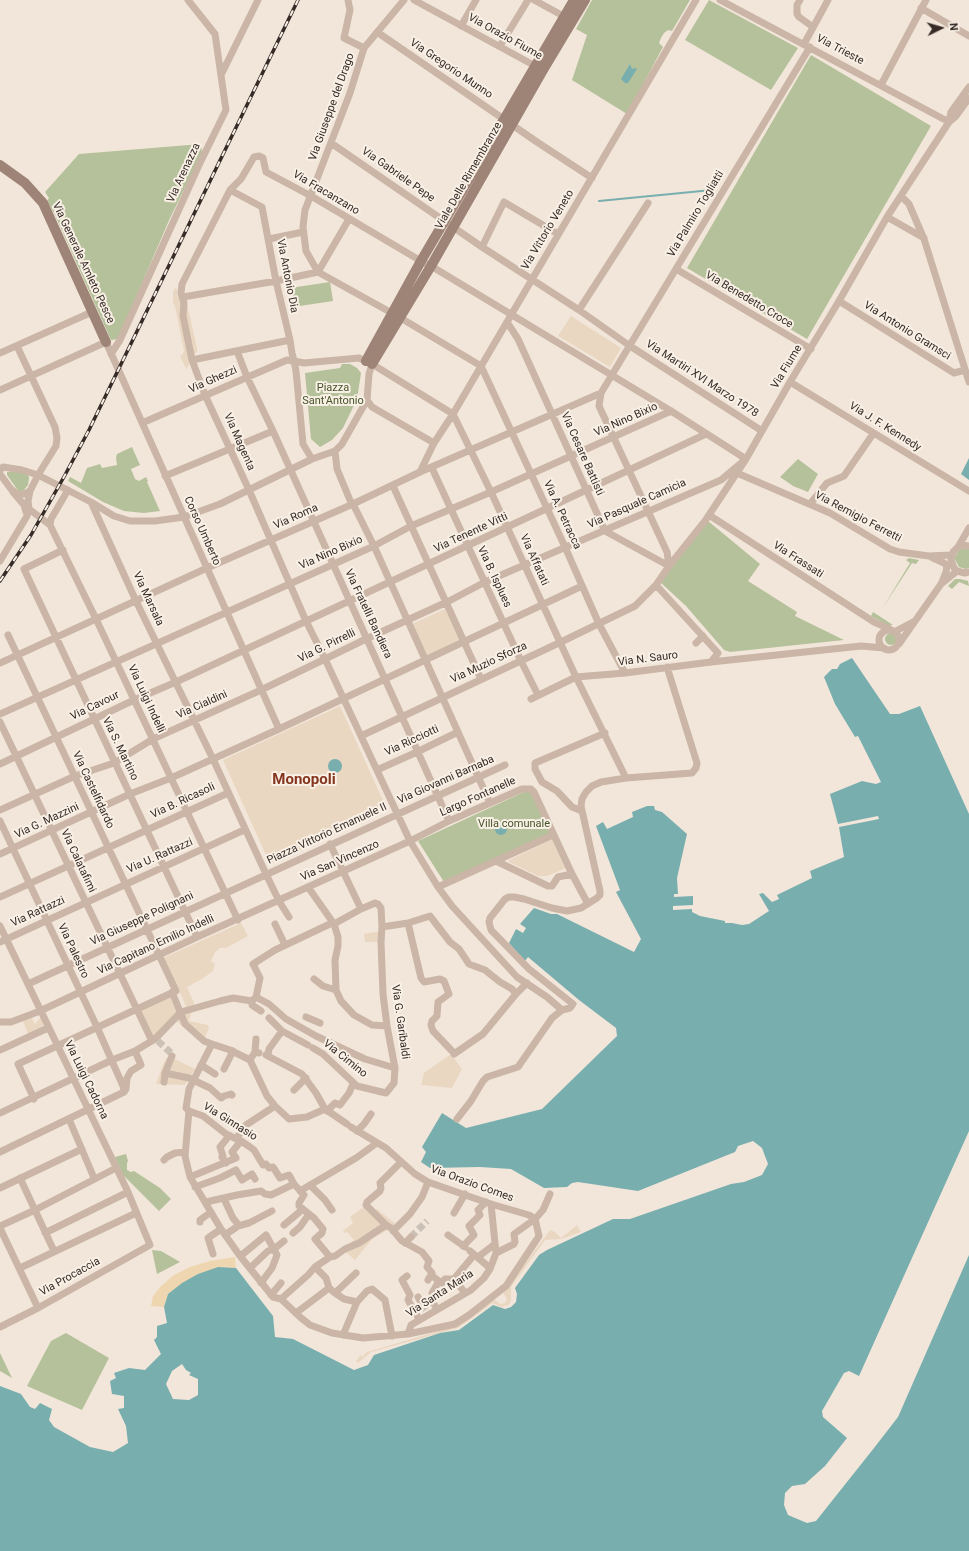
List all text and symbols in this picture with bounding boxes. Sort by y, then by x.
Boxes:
north arrow [921,8,961,48]
street label: Via Orazio Fiume [466,11,544,63]
text: N [947,22,960,31]
street label: Via Trieste [814,32,866,68]
street label: Via Gregorio Munno [407,36,495,102]
street label: Via Giuseppe del Drago [306,51,358,163]
street label: Viale Delle Rimembranze [433,120,505,232]
street label: Via Arenazza [164,141,204,205]
street label: Via Gabriele Pepe [359,145,437,205]
street label: Via Fracanzano [290,168,362,218]
street label: Via Palmiro Togliatti [665,168,727,260]
street label: Via Vittorio Veneto [519,188,577,272]
street label: Via Generale Amleto Pesce [49,200,117,326]
street label: Via Antonio Dia [273,238,301,314]
street label: Via Benedetto Croce [703,269,795,331]
street label: Via Antonio Gramsci [861,299,953,363]
street label: Via Martiri XVI Marzo 1978 [643,338,761,420]
street label: Via Fiume [769,343,805,391]
street label: Via Ghezzi [187,364,239,396]
park label: Piazza Sant'Antonio [302,381,364,407]
street label: Via Nino Bixio [592,400,660,440]
street label: Via J. F. Kennedy [847,400,923,454]
street label: Via Cesare Battisti [558,410,606,498]
street label: Via Magenta [220,411,258,473]
street label: Via Pasquale Camicia [586,476,688,532]
street label: Via A. Petracca [540,478,584,552]
street label: Via Remigio Ferretti [813,489,903,545]
street label: Corso Umberto [181,494,223,568]
street label: Via Roma [272,501,320,533]
street label: Via Tenente Vitti [432,510,510,556]
street label: Via Affatati [517,532,551,588]
street label: Via Nino Bixio [297,533,365,573]
street label: Via Frassati [770,539,826,581]
street label: Via B. Isplues [474,544,514,610]
street label: Via Fratelli Bandiera [341,567,395,661]
street label: Via Marsala [130,570,166,628]
street label: Via G. Pirrelli [296,626,358,666]
street label: Via Muzio Sforza [449,639,529,687]
street label: Via N. Sauro [617,649,679,669]
street label: Via Luigi Indelli [124,663,168,735]
street label: Via Cialdini [174,688,230,722]
street label: Via Cavour [68,689,122,723]
street label: Via S. Martino [99,715,141,783]
street label: Via Ricciotti [383,723,441,759]
street label: Via Castelfidardo [69,749,117,831]
street label: Via Giovanni Barnaba [396,753,496,807]
district label: Monopoli [272,771,336,789]
street label: Largo Fontanelle [438,774,518,820]
street label: Via B. Ricasoli [149,780,217,822]
street label: Via G. Mazzini [13,800,81,842]
street label: Piazza Vittorio Emanuele II [265,800,389,868]
park label: Villa comunale [478,817,550,831]
street label: Via Calatafimi [58,827,98,895]
street label: Via U. Rattazzi [125,836,195,876]
street label: Via San Vincenzo [299,838,381,884]
street label: Via Giuseppe Polignani [88,889,196,949]
street label: Via Rattazzi [9,894,67,930]
street label: Via Capitano Emilio Indelli [96,912,216,978]
street label: Via Palestro [55,922,91,980]
street label: Via G. Garibaldi [388,984,412,1060]
street label: Via Cimino [320,1037,370,1081]
street label: Via Luigi Cadorna [61,1039,111,1121]
street label: Via Ginnasio [201,1100,259,1144]
street label: Via Orazio Comes [429,1163,515,1205]
street label: Via Procaccia [37,1255,103,1299]
street label: Via Santa Maria [404,1267,476,1321]

